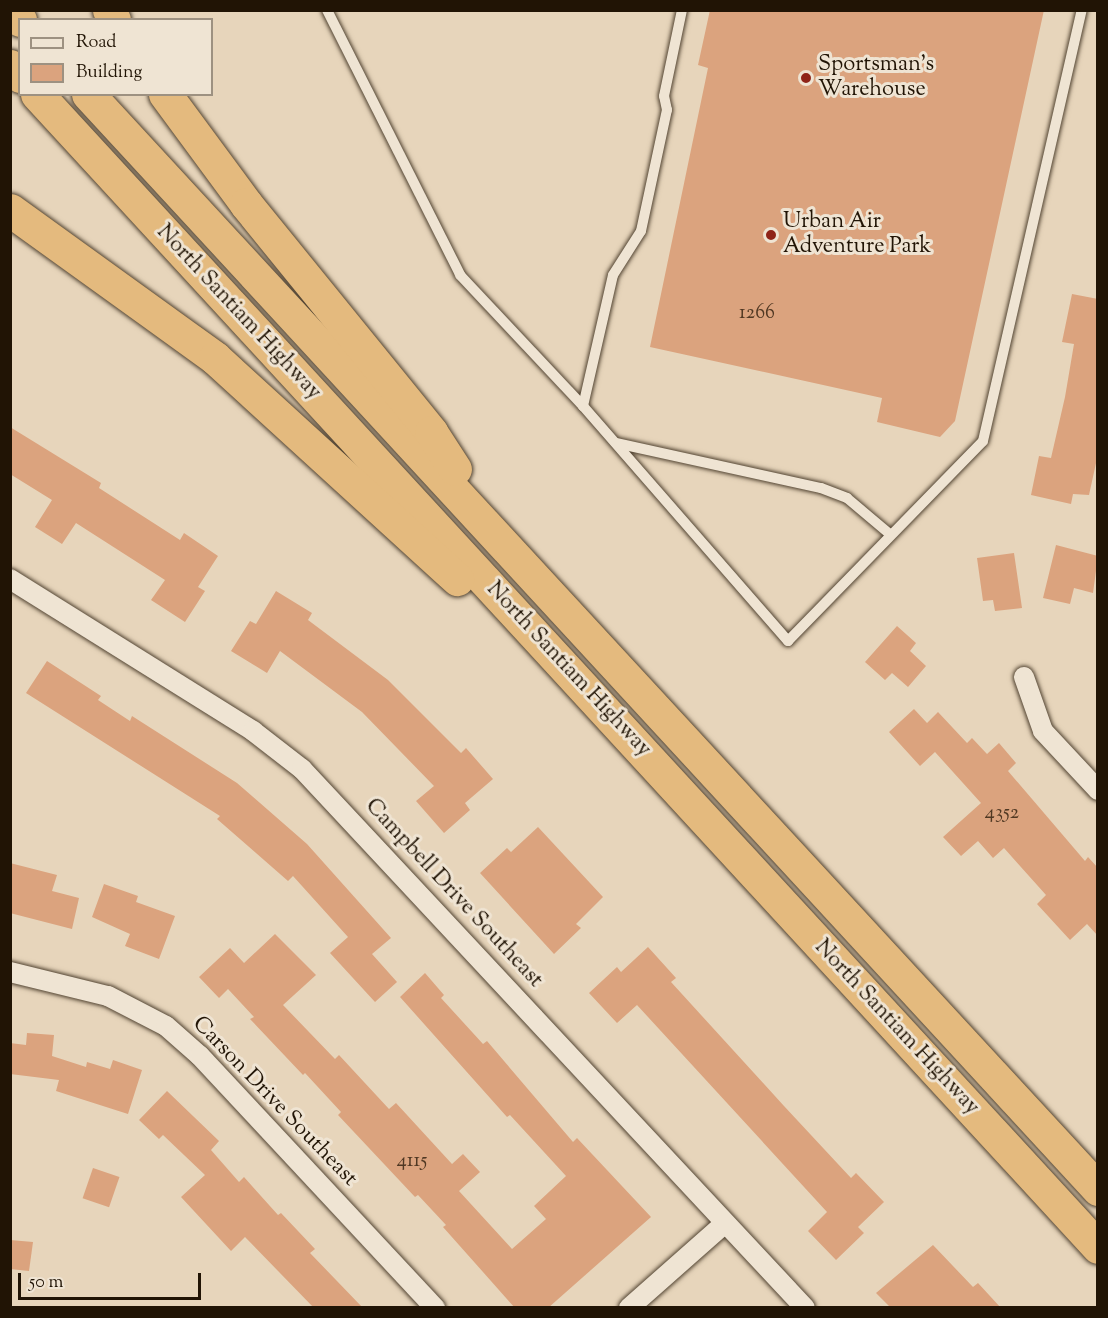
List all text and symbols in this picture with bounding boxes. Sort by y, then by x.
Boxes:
legend [18,18,213,96]
text: Road [76,30,116,56]
place label: Sportsman's Warehouse [818,52,934,104]
text: Building [76,60,142,86]
marker: Sportsman's Warehouse [799,71,813,85]
place label: Urban Air Adventure Park [783,209,931,260]
street label: North Santiam Highway [150,220,326,406]
marker: Urban Air Adventure Park [764,228,778,242]
house number: 1266 [739,301,775,325]
street label: North Santiam Highway [480,577,656,763]
street label: Campbell Drive Southeast [358,794,548,994]
house number: 4352 [985,801,1019,825]
street label: North Santiam Highway [808,935,984,1121]
street label: Carson Drive Southeast [186,1012,362,1192]
house number: 4115 [397,1149,427,1173]
scale bar [21,1261,204,1299]
text: 50 m [29,1270,63,1296]

